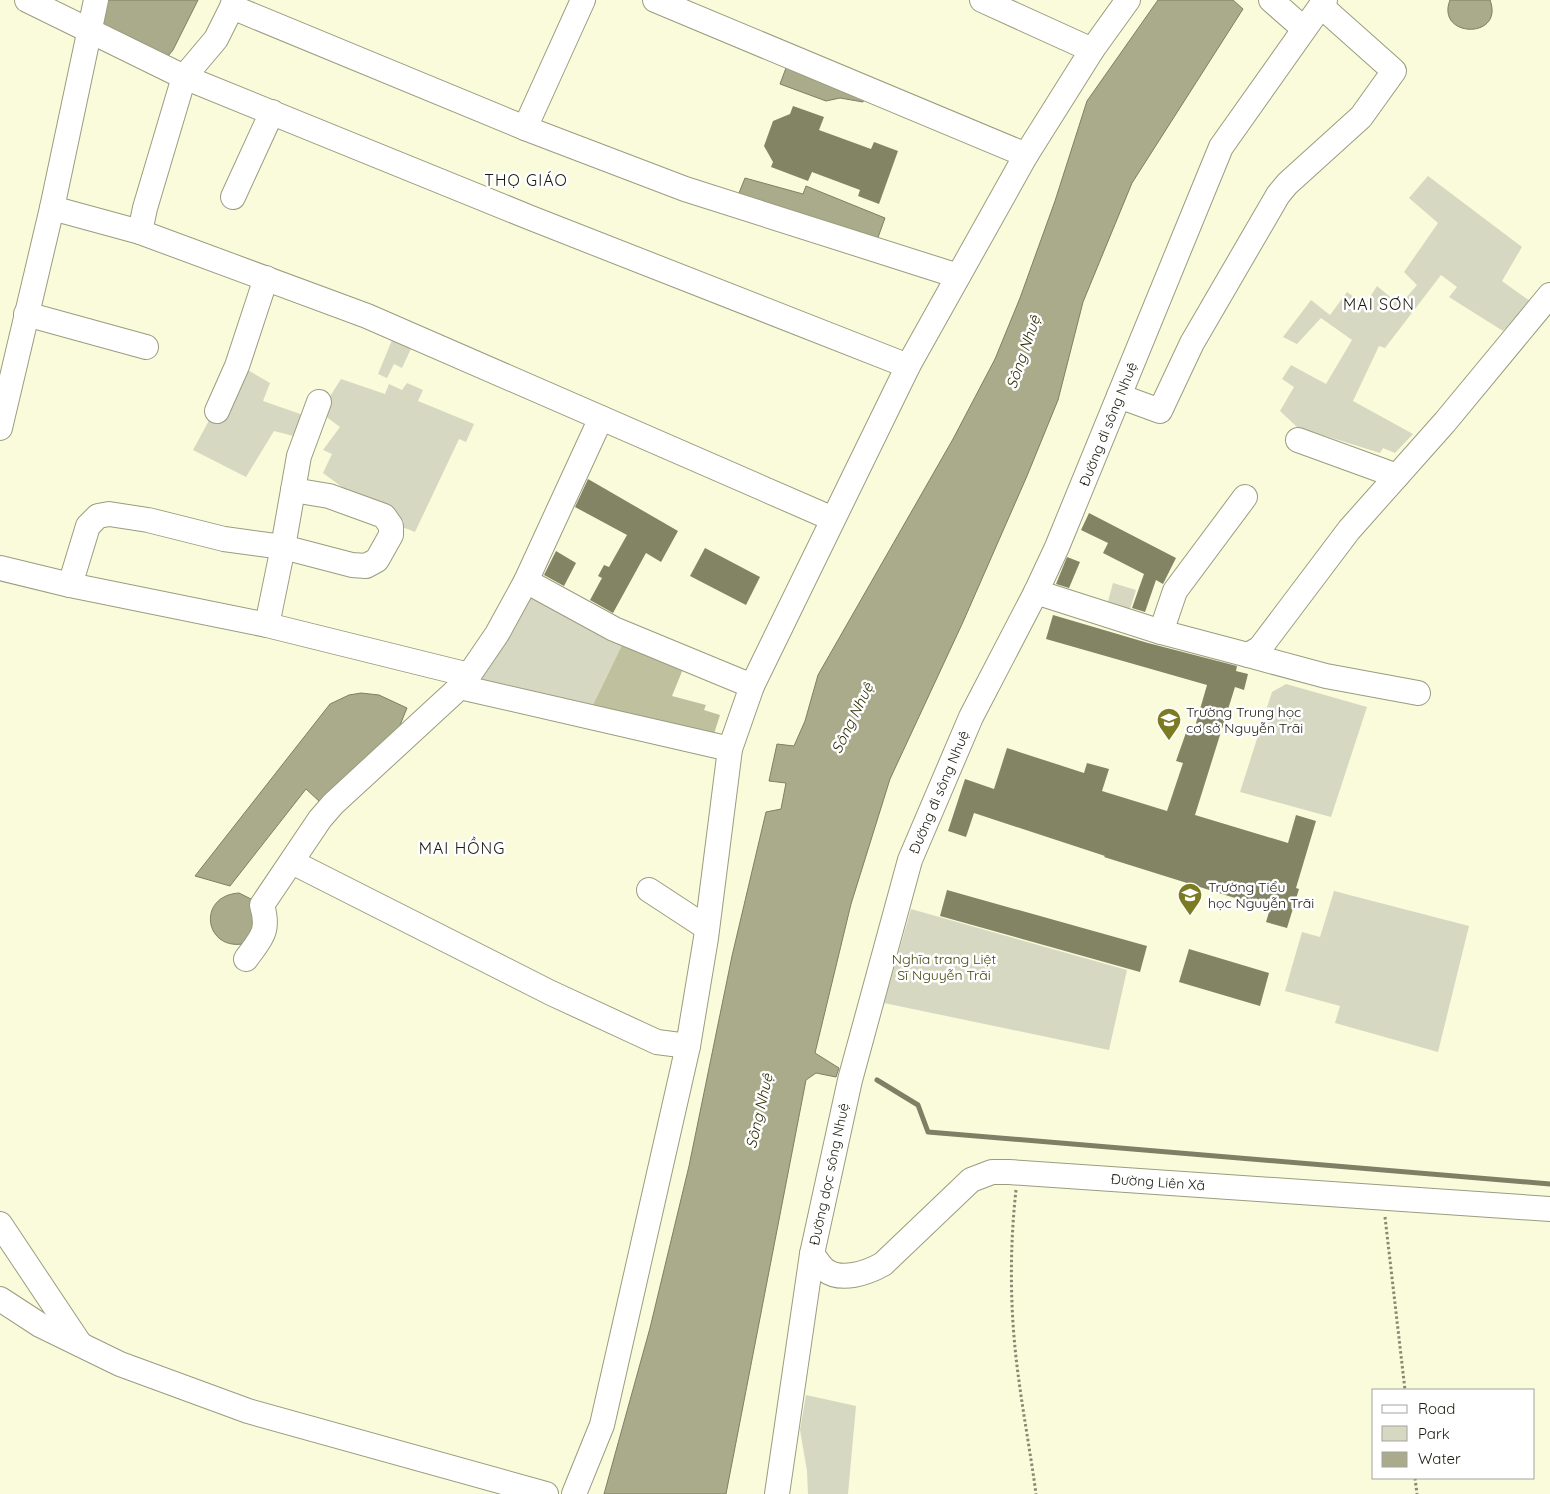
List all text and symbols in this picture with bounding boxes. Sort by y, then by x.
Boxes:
district label: THỌ GIÁO [484,170,568,190]
district label: MAI SƠN [1343,294,1415,314]
water label: Sông Nhuệ [1002,312,1045,391]
street label: Đường đi sông Nhuệ [1075,359,1141,489]
water label: Sông Nhuệ [827,679,877,756]
place label: Trường Trung học cơ sở Nguyễn Trãi [1186,703,1303,737]
school or university icon: Trường Trung học cơ sở Nguyễn Trãi [1156,707,1182,741]
street label: Đường đi sông Nhuệ [905,728,973,856]
district label: MAI HỒNG [419,836,505,858]
place label: Trường Tiểu học Nguyễn Trãi [1208,878,1314,912]
school or university icon: Trường Tiểu học Nguyễn Trãi [1177,882,1203,916]
park label: Nghĩa trang Liệt Sĩ Nguyễn Trãi [892,950,996,984]
water label: Sông Nhuệ [741,1071,777,1150]
street label: Đường dọc sông Nhuệ [805,1101,853,1247]
street label: Đường Liên Xã [1110,1170,1206,1194]
legend [1372,1389,1535,1479]
text: Road [1418,1399,1455,1418]
text: Park [1418,1424,1450,1443]
text: Water [1418,1449,1461,1468]

